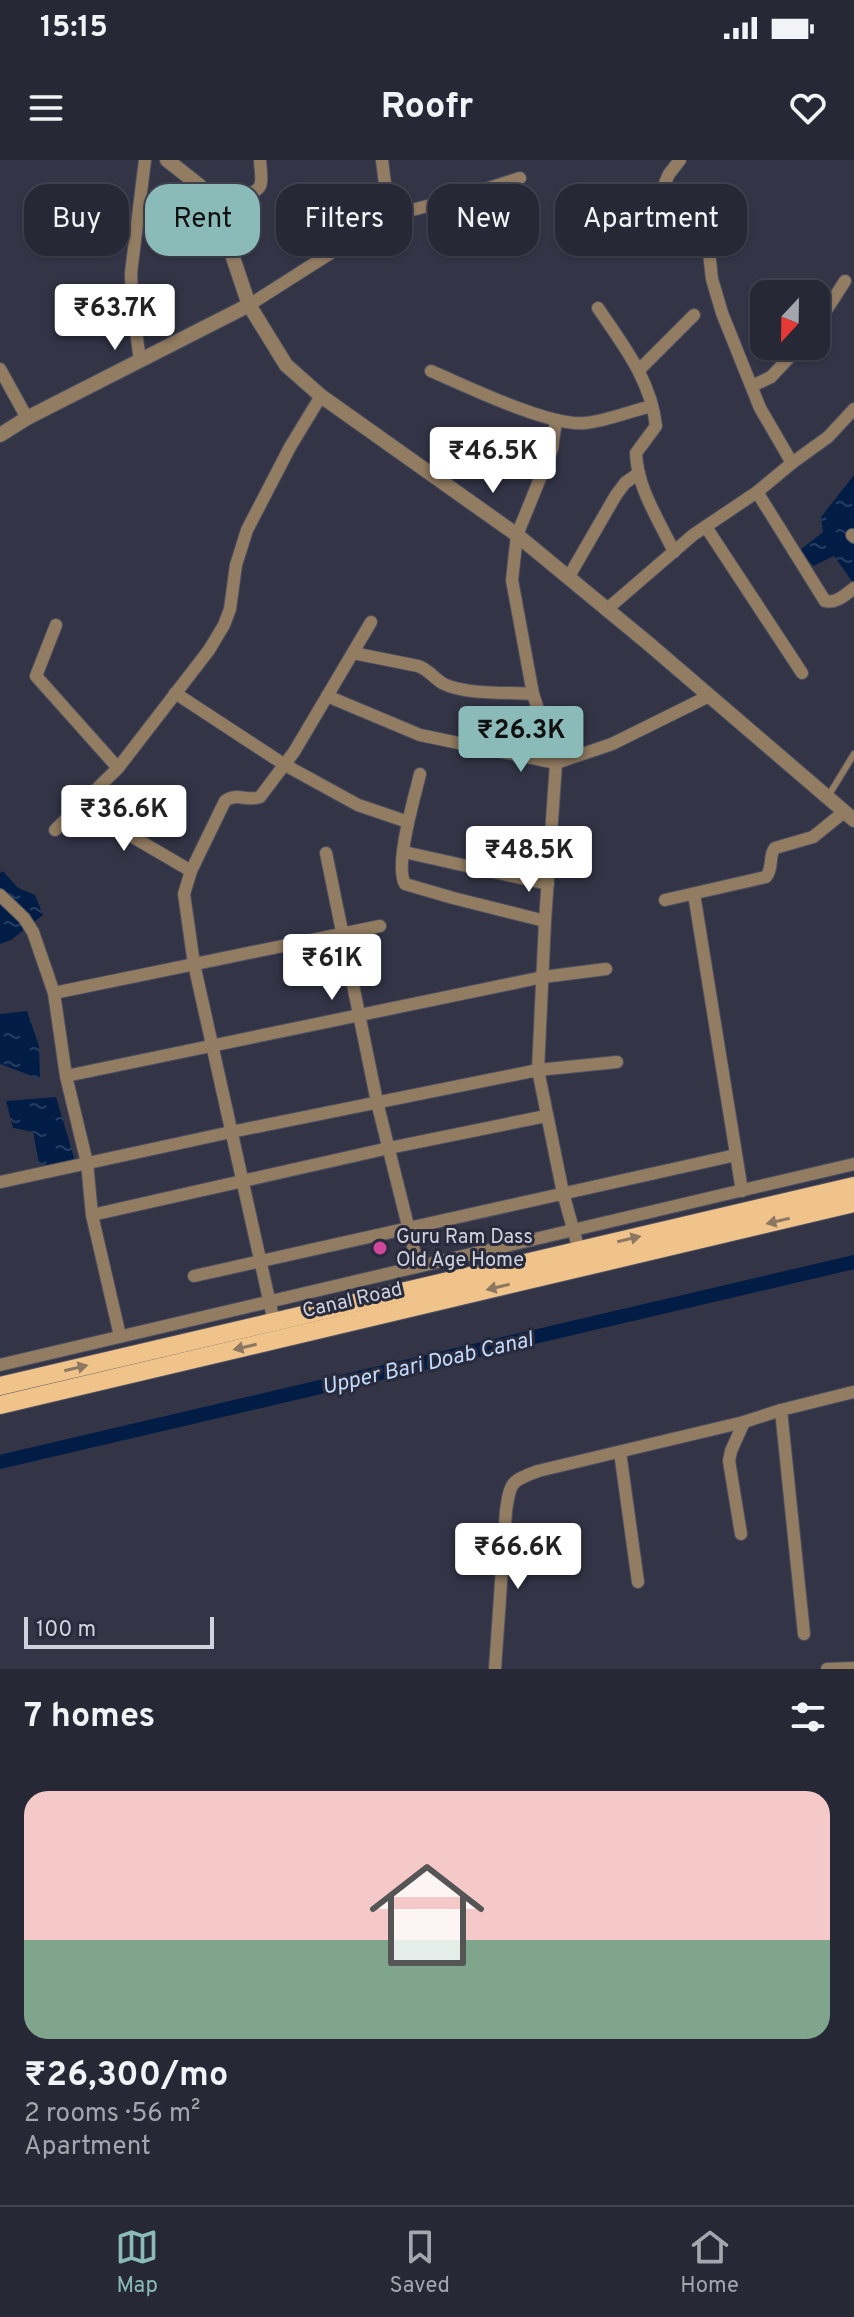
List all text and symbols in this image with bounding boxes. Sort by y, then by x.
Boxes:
text: 15:15 [40,10,108,47]
text: Roofr [381,85,473,131]
icon: menu [24,86,68,130]
icon: heart [786,86,830,130]
chip: Buy [24,184,129,256]
chip: Rent [145,184,260,256]
chip: Filters [276,184,412,256]
chip: New [428,184,539,256]
chip: Apartment [555,184,747,256]
north arrow [750,280,830,360]
map controls [750,280,830,360]
pin: ₹63.7K [50,284,180,352]
text: ₹63.7K [73,293,157,326]
pin: ₹46.5K [428,427,558,495]
text: ₹46.5K [448,436,538,469]
pin: ₹26.3K [456,706,586,774]
text: ₹26.3K [476,715,566,748]
pin: ₹36.6K [59,785,189,853]
text: ₹36.6K [79,794,169,827]
pin: ₹48.5K [464,826,594,894]
text: ₹48.5K [484,835,574,868]
pin: ₹61K [285,934,379,1002]
text: ₹61K [301,943,363,976]
one-way arrow [765,1215,790,1228]
place label: Guru Ram Dass Old Age Home [396,1225,533,1274]
one-way arrow [617,1232,642,1244]
marker: Guru Ram Dass Old Age Home [371,1239,389,1257]
street label: Canal Road [300,1277,405,1325]
one-way arrow [485,1282,510,1294]
water label: Upper Bari Doab Canal [319,1327,537,1402]
one-way arrow [232,1341,257,1354]
one-way arrow [64,1362,89,1374]
pin: ₹66.6K [453,1523,583,1591]
text: ₹66.6K [473,1532,563,1565]
scale bar [24,1613,214,1649]
text: 100 m [36,1617,96,1644]
icon: filters [786,1695,830,1739]
text: 7 homes [24,1696,155,1739]
icon: home [355,1843,499,1987]
text: ₹26,300/mo [24,2055,228,2098]
text: 2 rooms · 56 m² [24,2098,200,2131]
text: Apartment [24,2131,151,2164]
tab: Map [115,2225,159,2300]
tab: Saved [390,2225,450,2300]
tab: Home [680,2225,739,2300]

